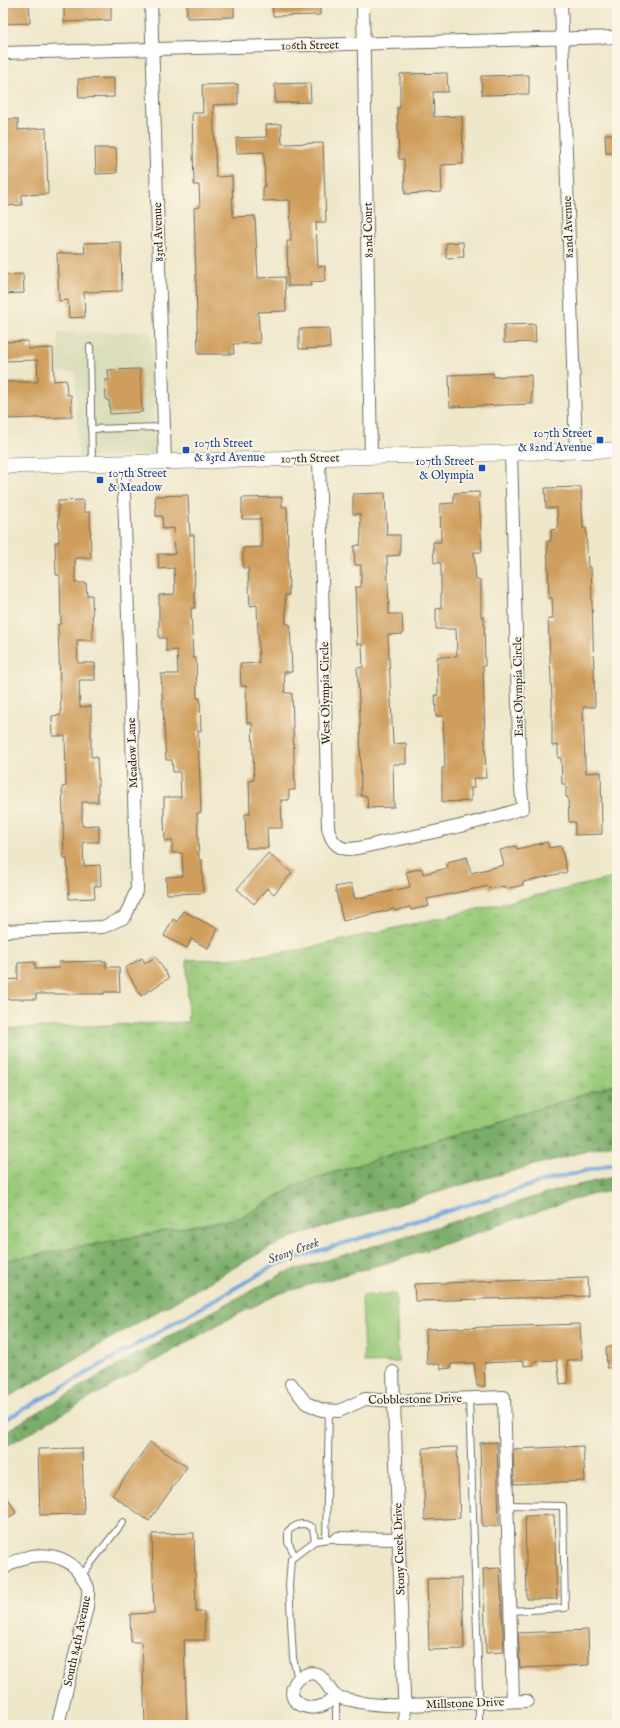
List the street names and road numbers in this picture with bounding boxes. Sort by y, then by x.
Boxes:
street label: 106th Street [281,37,339,54]
street label: 82nd Avenue [560,195,577,258]
street label: 83rd Avenue [150,202,167,262]
street label: 82nd Court [361,202,376,258]
street label: 107th Street [280,450,340,467]
street label: East Olympia Circle [510,636,528,737]
street label: West Olympia Circle [317,641,335,745]
street label: Meadow Lane [124,717,141,789]
street label: Cobblestone Drive [368,1391,462,1408]
street label: Stony Creek Drive [390,1502,409,1595]
street label: South 84th Avenue [61,1594,95,1688]
street label: Millstone Drive [426,1695,505,1712]

